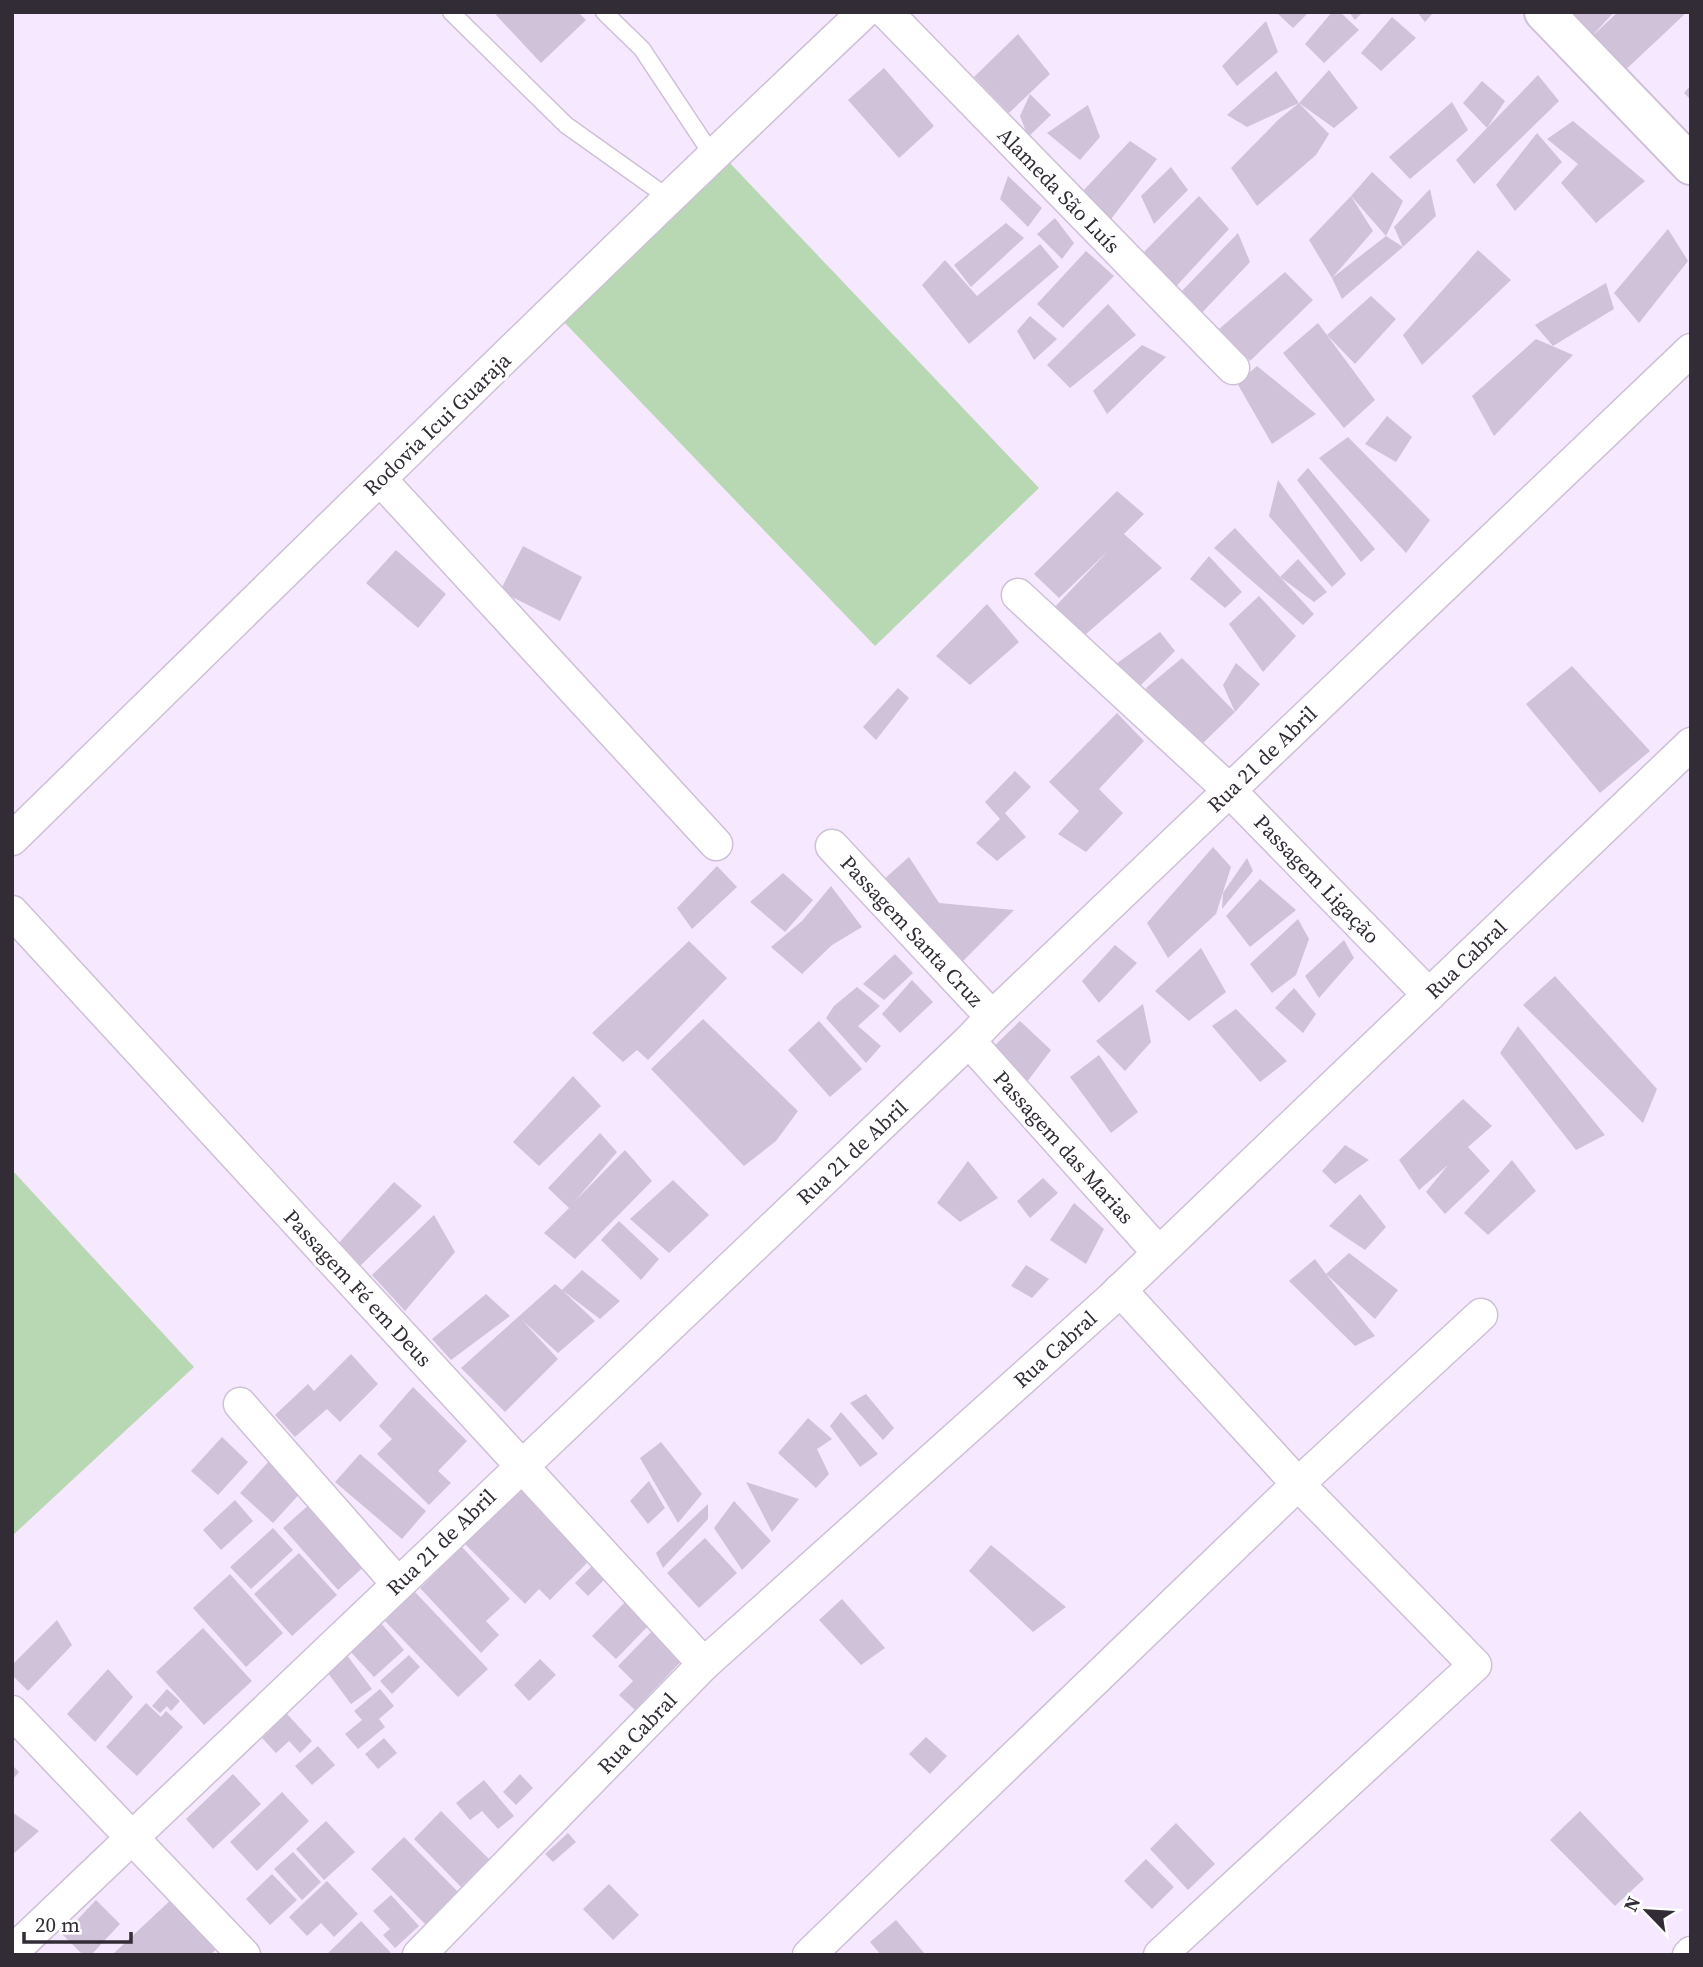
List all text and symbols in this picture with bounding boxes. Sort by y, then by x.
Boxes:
street label: Alameda São Luís [991,121,1127,259]
street label: Rodovia Icui Guaraja [357,346,517,502]
street label: Rua 21 de Abril [1201,699,1323,819]
street label: Passagem Ligação [1248,808,1386,950]
street label: Passagem Santa Cruz [834,849,990,1013]
street label: Rua Cabral [1419,913,1513,1005]
street label: Passagem das Marias [987,1064,1141,1230]
street label: Rua 21 de Abril [790,1093,914,1211]
street label: Passagem Fé em Deus [277,1203,439,1373]
street label: Rua Cabral [1007,1304,1103,1394]
street label: Rua 21 de Abril [380,1482,502,1602]
street label: Rua Cabral [591,1686,683,1780]
north arrow [1612,1876,1682,1946]
text: N [1617,1892,1646,1916]
scale bar [24,1900,131,1944]
text: 20 m [35,1910,80,1939]

